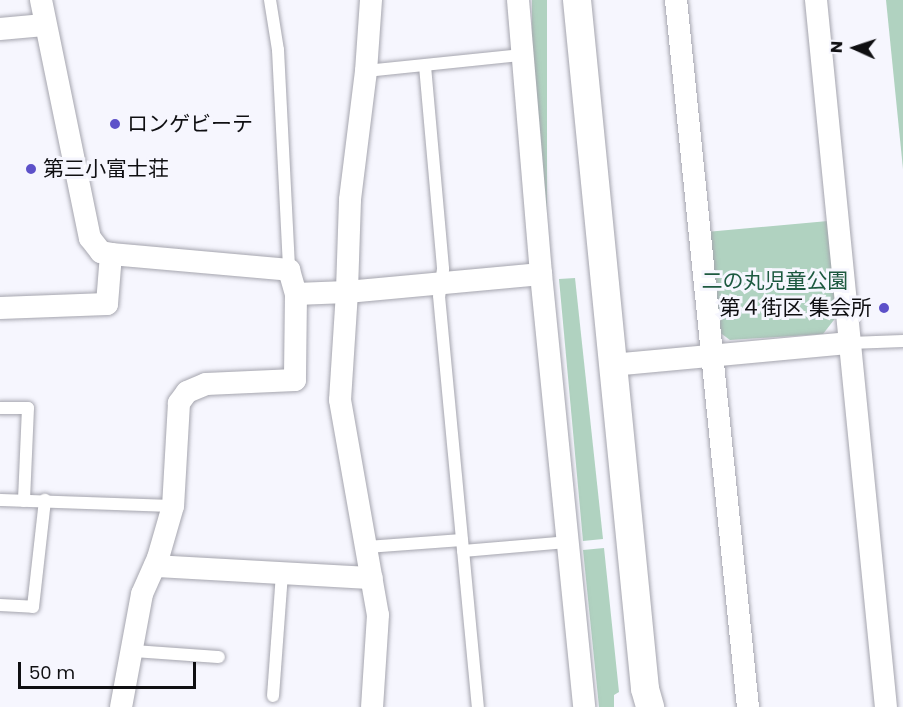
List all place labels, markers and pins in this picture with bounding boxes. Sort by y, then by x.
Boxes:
place label: ロンゲビーテ [127,111,253,137]
marker: ロンゲビーテ [108,117,122,131]
place label: 第三小富士荘 [43,156,169,182]
marker: 第三小富士荘 [24,162,38,176]
place label: 第４街区 集会所 [719,295,872,321]
marker: 第４街区 集会所 [877,301,891,315]

